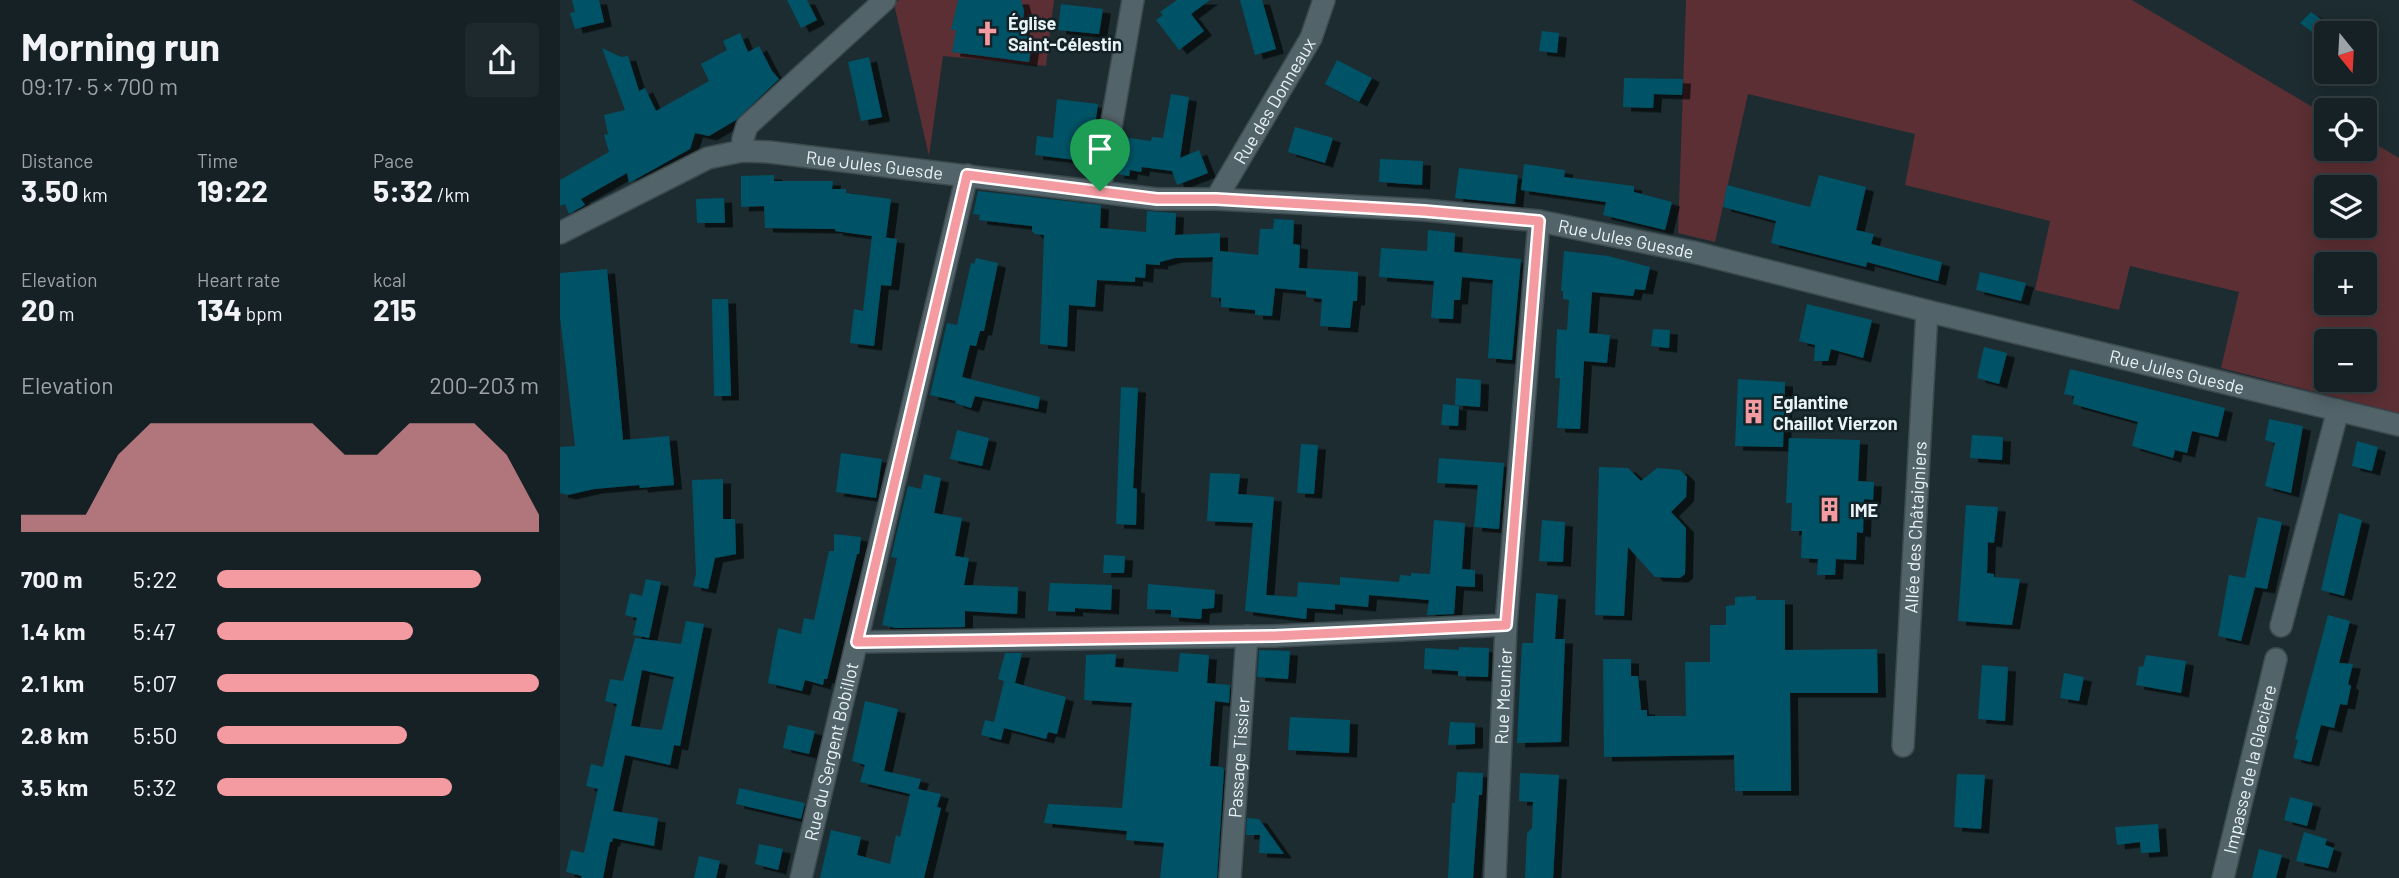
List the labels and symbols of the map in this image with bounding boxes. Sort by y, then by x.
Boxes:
place label: Église Saint-Célestin [1008,12,1122,55]
church icon: Église Saint-Célestin [974,19,1002,47]
north arrow [2314,21,2376,84]
street label: Rue des Donneaux [1228,33,1320,168]
pin [1070,119,1130,191]
street label: Rue Jules Guesde [805,146,944,184]
street label: Rue Jules Guesde [1556,214,1696,263]
street label: Rue Jules Guesde [2107,345,2247,398]
place label: Eglantine Chaillot Vierzon [1773,391,1898,434]
building icon: Eglantine Chaillot Vierzon [1739,398,1767,426]
street label: Allée des Châtaigniers [1899,441,1931,614]
building icon: IME [1816,496,1844,524]
place label: IME [1850,499,1878,521]
street label: Rue Meunier [1490,647,1516,745]
street label: Rue du Sergent Bobillot [799,660,863,843]
street label: Impasse de la Glacière [2218,682,2280,856]
street label: Passage Tissier [1223,696,1254,819]

